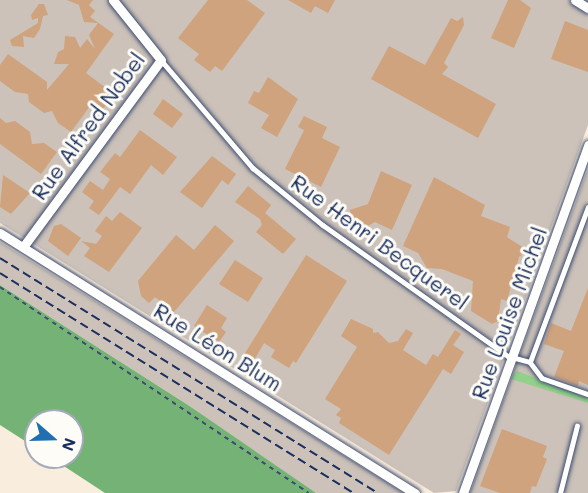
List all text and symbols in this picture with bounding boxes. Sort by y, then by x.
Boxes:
street label: Rue Alfred Nobel [26,47,150,205]
street label: Rue Henri Becquerel [286,169,474,315]
street label: Rue Louise Michel [466,223,552,403]
street label: Rue Léon Blum [149,298,287,396]
north arrow [24,409,84,469]
text: N [58,435,81,454]

